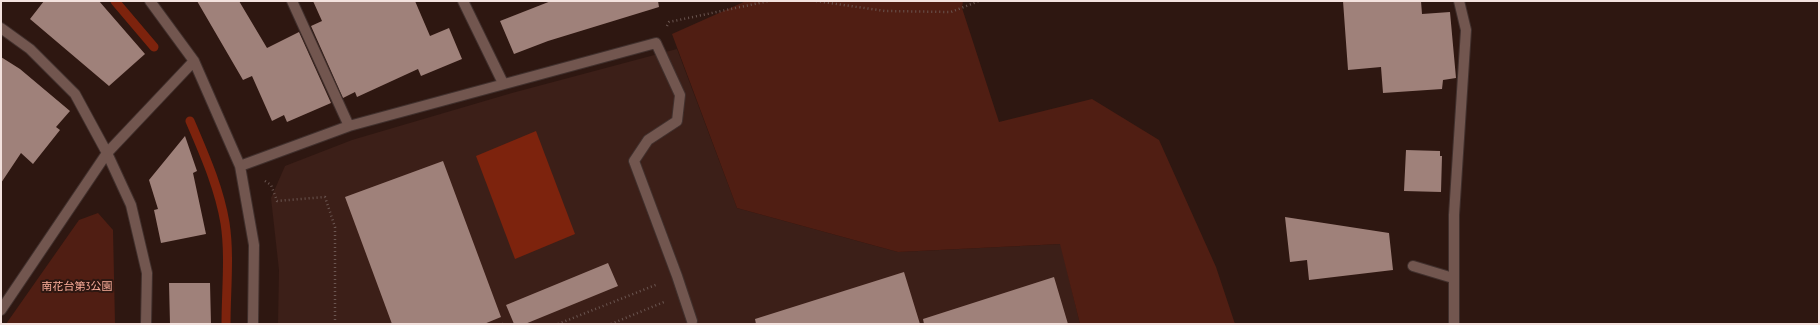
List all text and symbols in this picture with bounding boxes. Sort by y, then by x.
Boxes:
park label: 南花台第3公園 [42,280,112,294]

